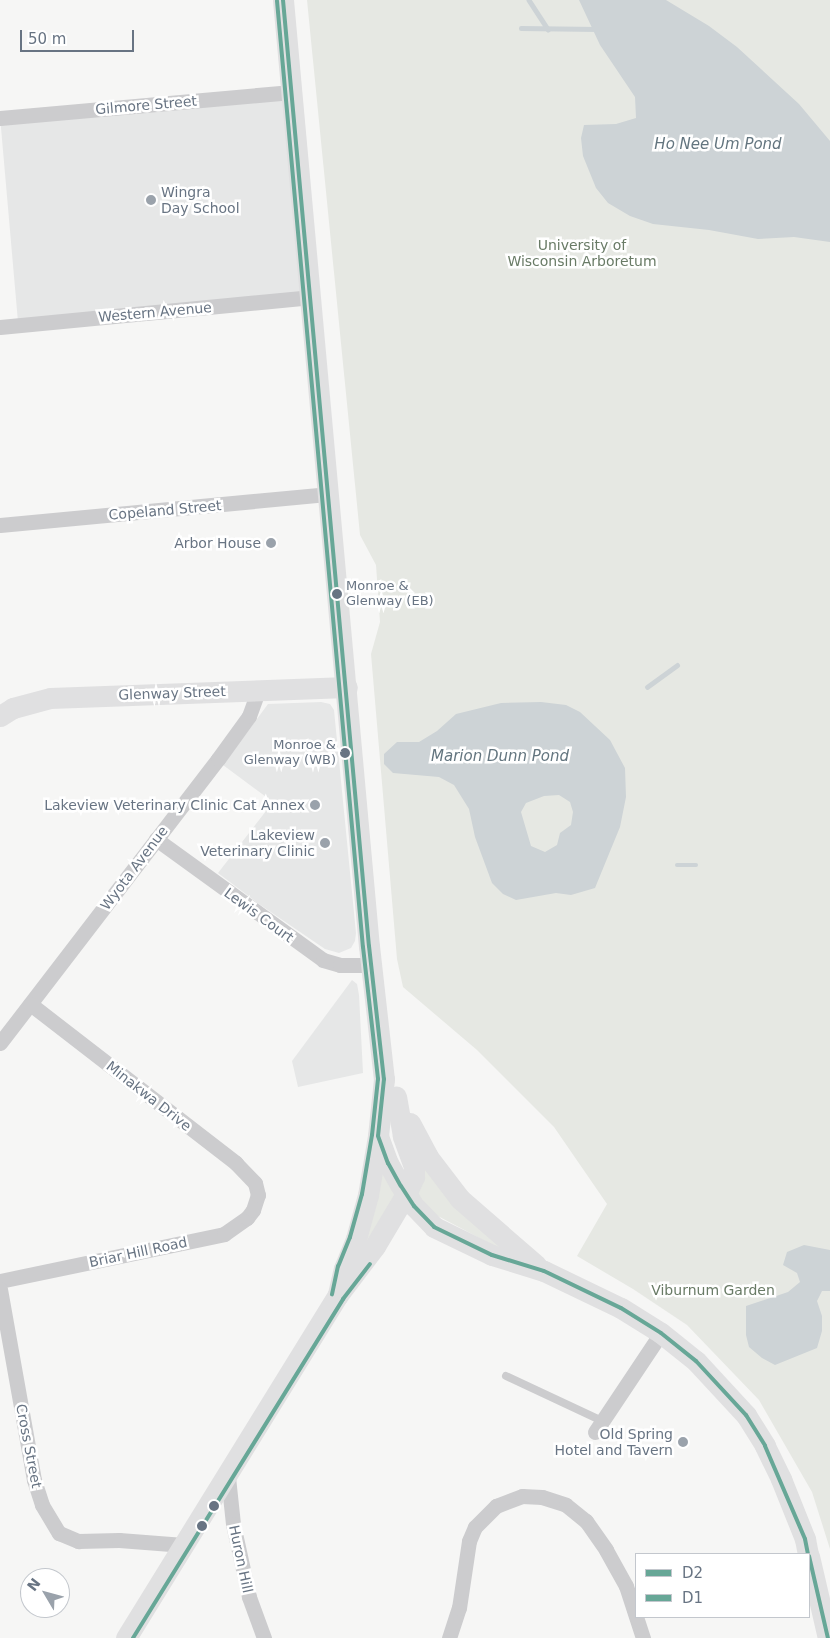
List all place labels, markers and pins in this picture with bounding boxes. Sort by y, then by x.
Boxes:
place label: Wingra Day School [161,184,240,216]
marker: Wingra Day School [145,194,157,206]
place label: Arbor House [174,535,261,551]
marker: Arbor House [265,537,277,549]
place label: Monroe & Glenway (EB) [346,579,434,610]
marker: Monroe & Glenway (EB) [332,589,342,599]
place label: Monroe & Glenway (WB) [244,738,336,769]
marker: Monroe & Glenway (WB) [340,748,350,758]
place label: Lakeview Veterinary Clinic Cat Annex [44,797,305,813]
marker: Lakeview Veterinary Clinic Cat Annex [309,799,321,811]
place label: Lakeview Veterinary Clinic [200,827,315,860]
marker: Lakeview Veterinary Clinic [319,837,331,849]
place label: Old Spring Hotel and Tavern [555,1426,673,1458]
marker: Old Spring Hotel and Tavern [677,1436,689,1448]
unlabelled marker [209,1501,219,1511]
unlabelled marker [197,1521,207,1531]

